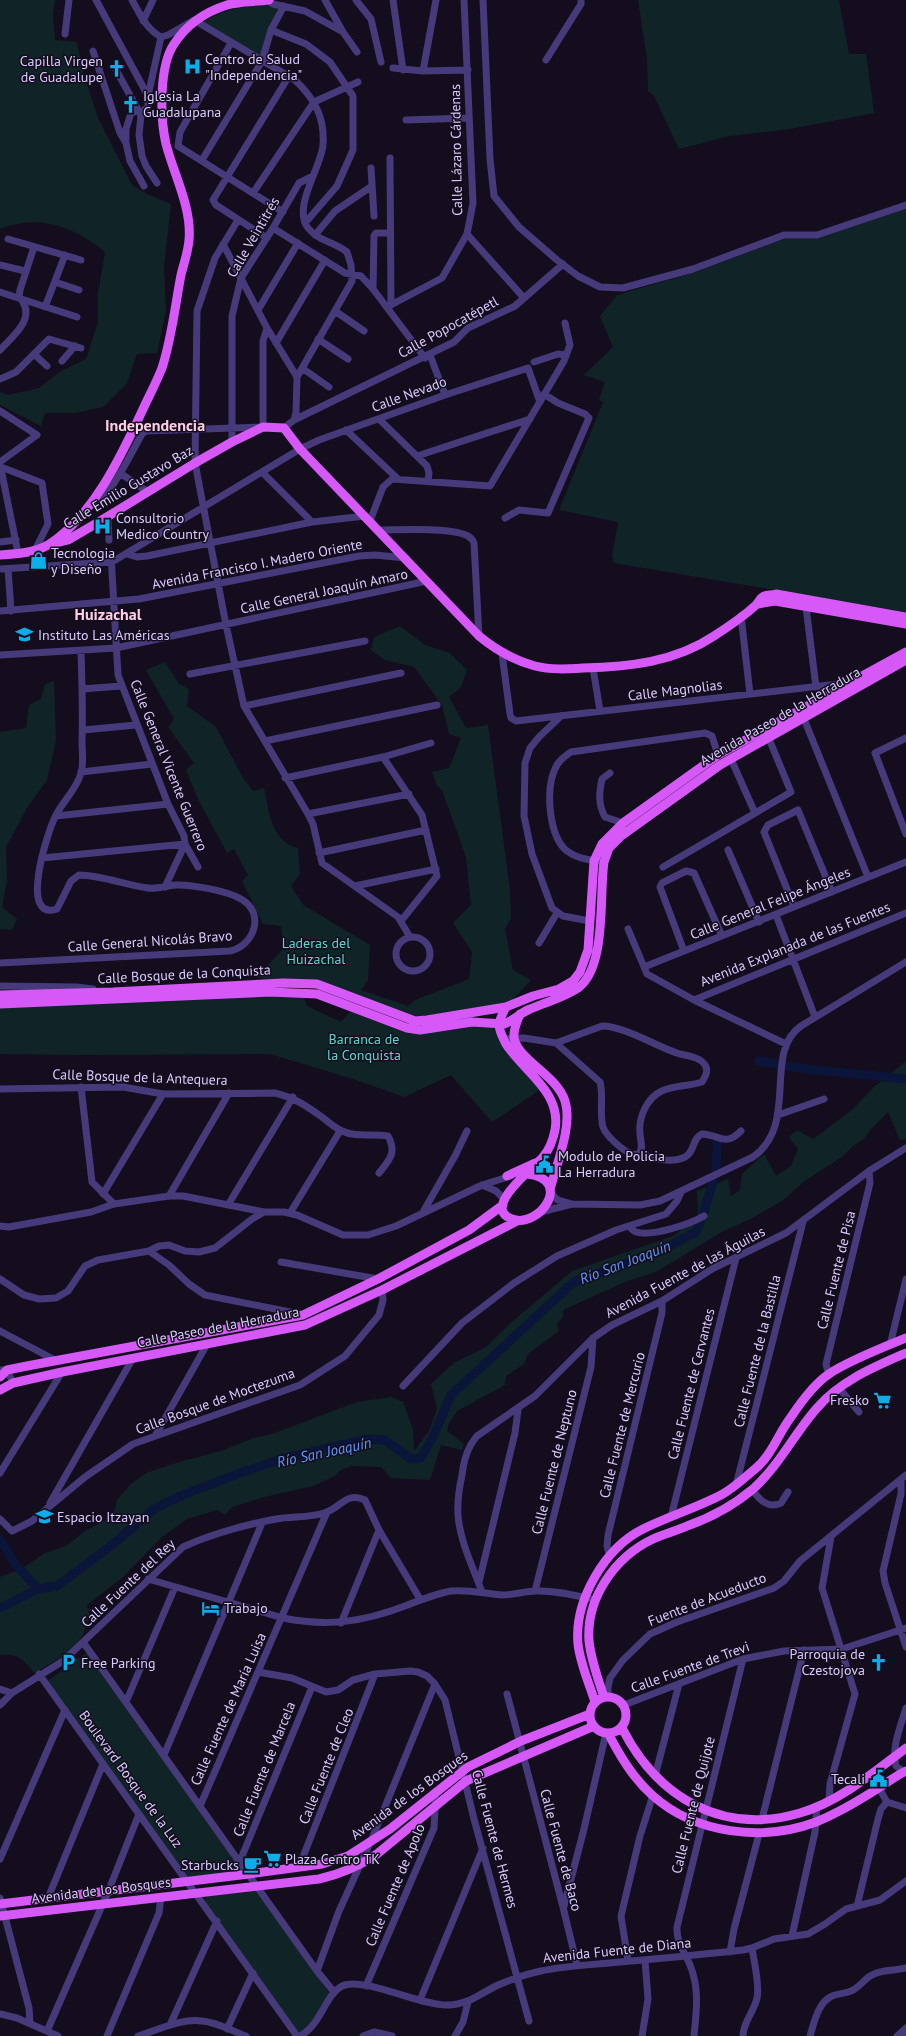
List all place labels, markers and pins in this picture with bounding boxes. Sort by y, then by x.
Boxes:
place label: Centro de Salud "Independencia" [205,50,302,84]
place label: Capilla Virgen de Guadalupe [20,52,103,86]
hospital icon: Centro de Salud "Independencia" [182,57,202,77]
church icon: Capilla Virgen de Guadalupe [106,59,126,79]
place label: Iglesia La Guadalupana [143,87,221,121]
church icon: Iglesia La Guadalupana [120,94,140,114]
place label: Consultorio Medico Country [116,509,209,543]
hospital icon: Consultorio Medico Country [93,516,113,536]
place label: Tecnologia y Diseño [51,544,115,578]
shop icon: Tecnologia y Diseño [28,551,48,571]
school or university icon: Instituto Las Américas [15,625,35,645]
place label: Instituto Las Américas [38,626,170,644]
place label: Modulo de Policia La Herradura [558,1147,665,1181]
public building icon: Modulo de Policia La Herradura [535,1154,555,1174]
supermarket icon: Fresko [872,1390,892,1410]
place label: Fresko [830,1391,869,1409]
school or university icon: Espacio Itzayan [34,1507,54,1527]
place label: Espacio Itzayan [57,1508,149,1526]
hotel icon: Trabajo [201,1598,221,1618]
place label: Trabajo [224,1599,268,1617]
place label: Parroquia de Czestojova [790,1645,865,1679]
church icon: Parroquia de Czestojova [868,1652,888,1672]
parking icon: Free Parking [58,1653,78,1673]
place label: Free Parking [81,1654,155,1672]
public building icon: Tecali [868,1769,888,1789]
place label: Tecali [831,1770,865,1788]
supermarket icon: Plaza Centro TK [262,1849,282,1869]
place label: Plaza Centro TK [285,1850,380,1868]
cafe icon: Starbucks [242,1855,262,1875]
place label: Starbucks [181,1856,239,1874]

